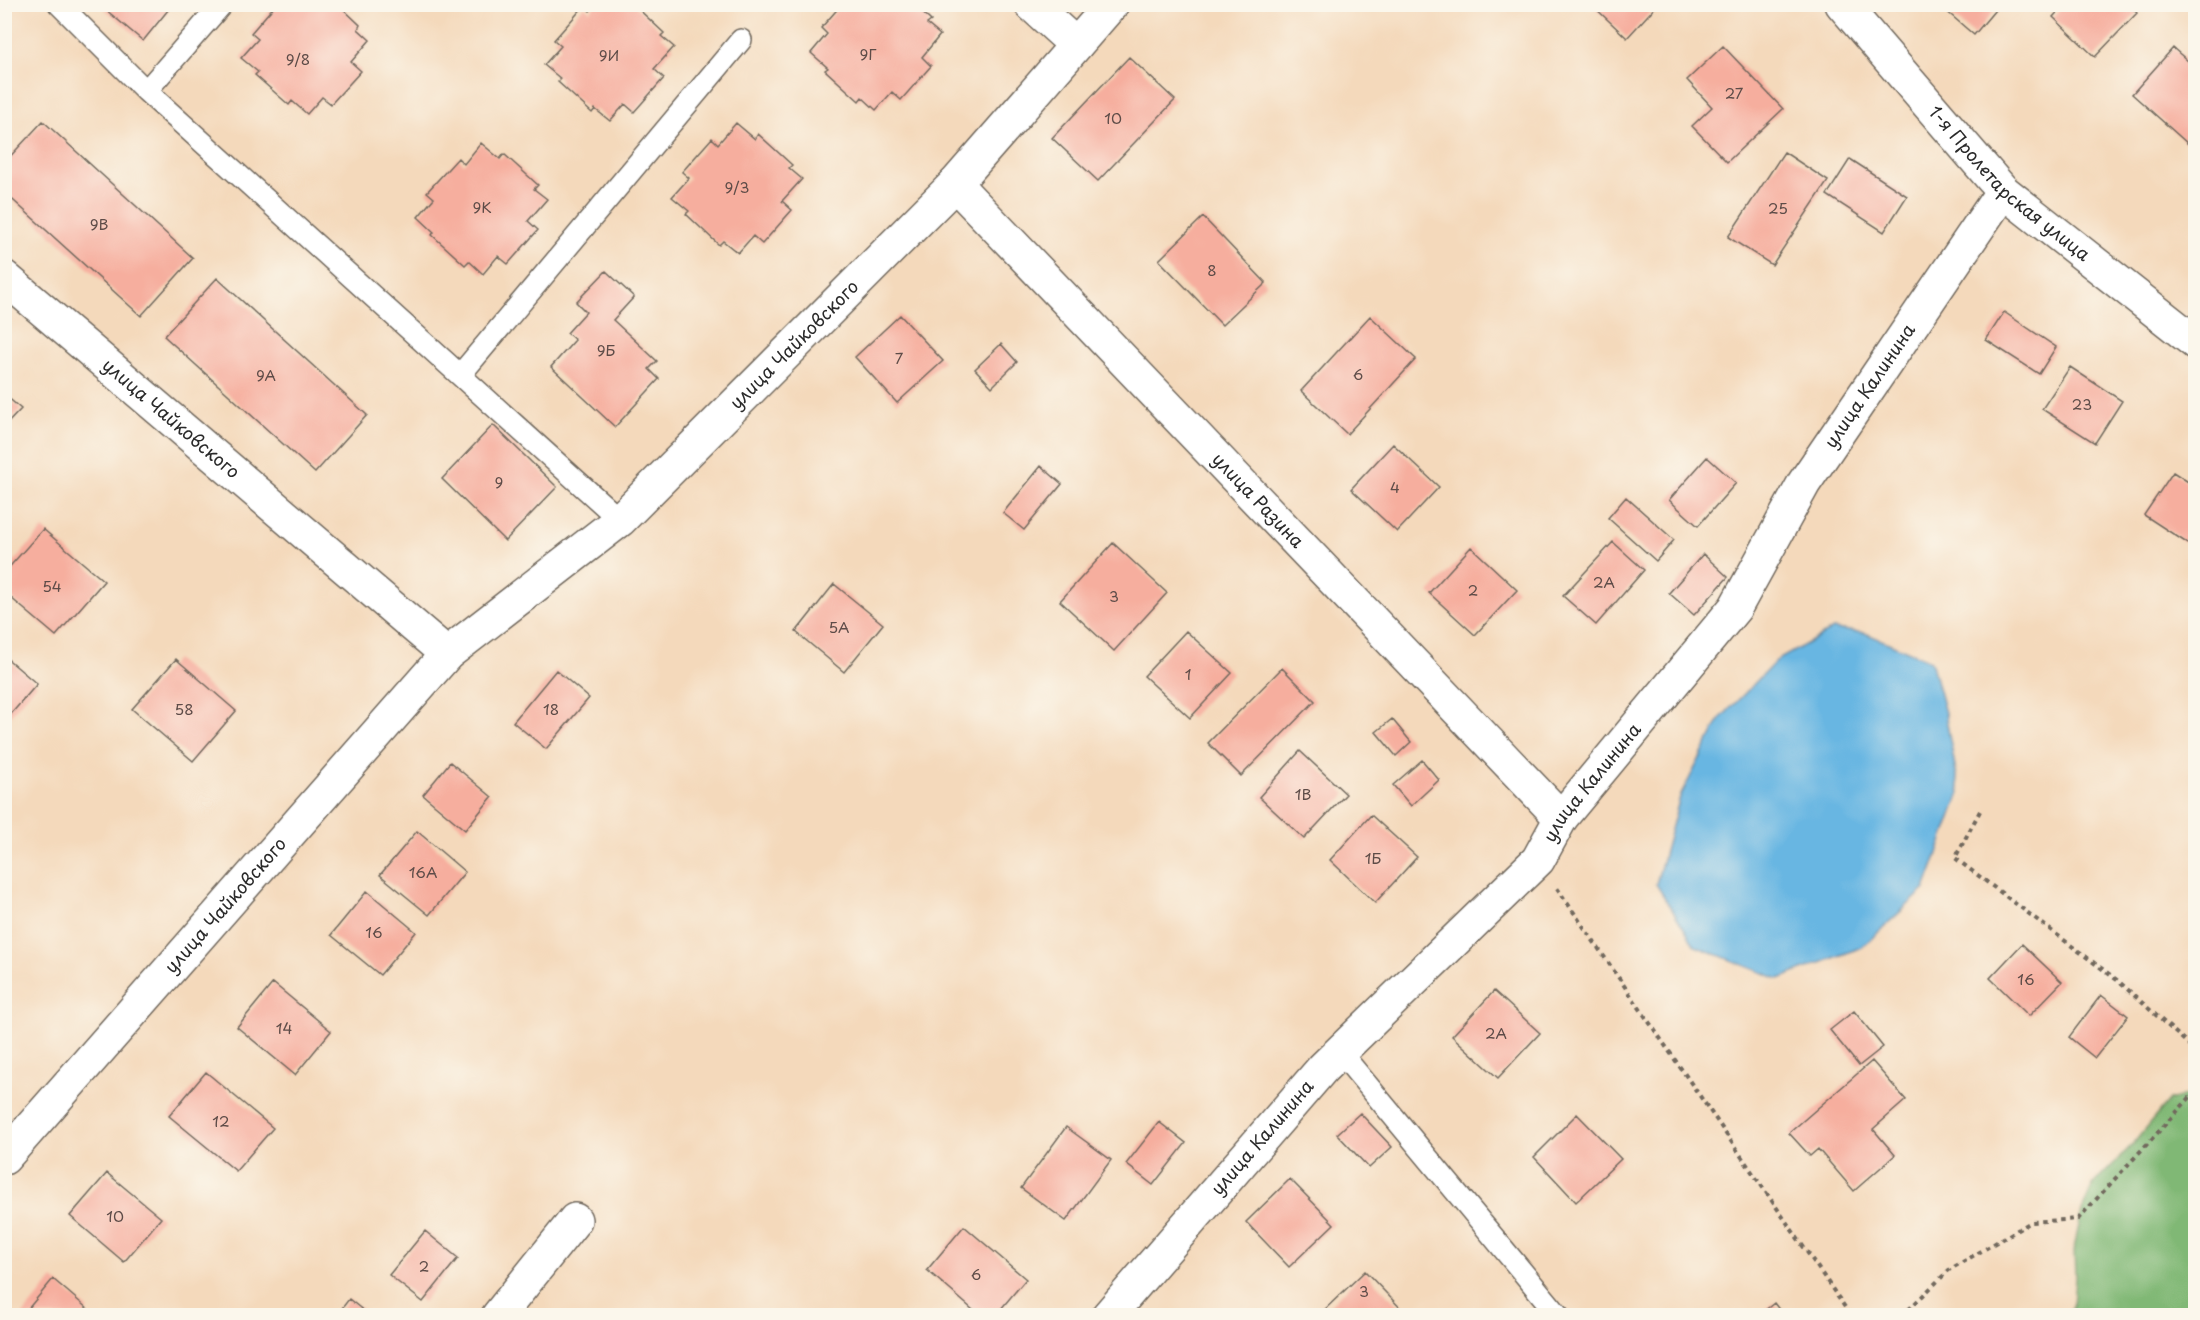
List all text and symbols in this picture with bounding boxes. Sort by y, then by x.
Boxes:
house number: 9Г [860,42,877,65]
house number: 9И [599,43,619,66]
house number: 9/8 [286,47,310,70]
house number: 27 [1725,81,1744,104]
street label: 1-я Пролетарская улица [1923,99,2097,267]
house number: 10 [1104,106,1122,129]
house number: 9/3 [725,175,749,198]
house number: 9К [472,195,492,218]
house number: 25 [1768,196,1788,219]
house number: 9В [90,212,108,235]
house number: 8 [1207,258,1217,281]
street label: улица Чайковского [723,273,864,415]
street label: улица Калинина [1817,317,1921,453]
house number: 9Б [597,338,616,361]
house number: 7 [895,346,904,369]
street label: улица Чайковского [97,351,247,484]
house number: 6 [1353,362,1363,385]
house number: 9А [256,363,276,386]
house number: 23 [2072,392,2092,415]
street label: улица Разина [1207,446,1311,554]
house number: 9 [495,470,503,493]
house number: 4 [1390,475,1400,498]
house number: 2А [1593,570,1615,593]
house number: 54 [42,574,62,597]
house number: 2 [1468,578,1478,601]
house number: 3 [1109,584,1119,607]
house number: 5А [828,615,850,638]
house number: 1 [1185,662,1191,685]
house number: 58 [174,697,194,720]
house number: 18 [543,697,559,720]
street label: улица Калинина [1535,716,1647,847]
house number: 1В [1295,782,1311,805]
street label: улица Чайковского [157,831,292,979]
house number: 1Б [1365,846,1381,869]
house number: 16А [409,860,437,883]
house number: 16 [365,920,383,943]
house number: 16 [2017,967,2035,990]
house number: 14 [276,1016,292,1039]
house number: 2А [1485,1021,1507,1044]
street label: улица Калинина [1204,1072,1320,1201]
house number: 12 [212,1109,230,1132]
house number: 10 [106,1204,124,1227]
house number: 2 [419,1254,429,1277]
house number: 6 [971,1262,981,1285]
house number: 3 [1359,1279,1369,1302]

